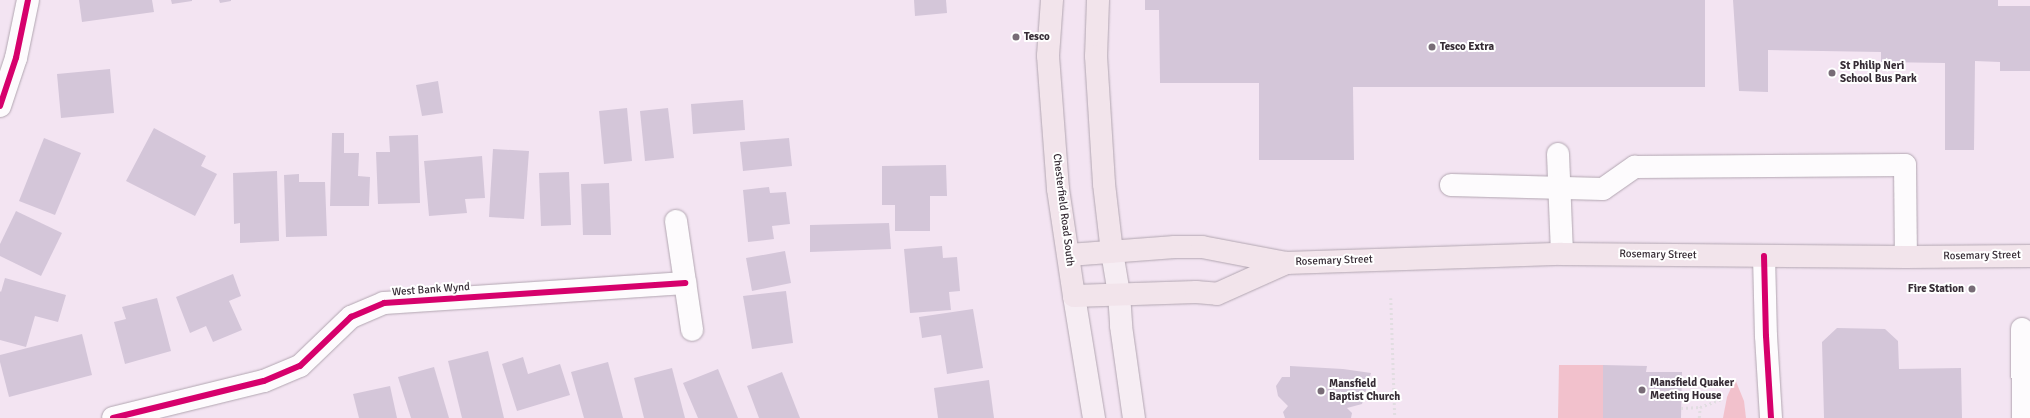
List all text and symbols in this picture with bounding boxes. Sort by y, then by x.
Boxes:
place label: Tesco [1024,30,1050,44]
marker: Tesco [1011,32,1021,42]
place label: Tesco Extra [1440,40,1494,54]
marker: Tesco Extra [1427,42,1437,52]
place label: St Philip Neri School Bus Park [1840,60,1917,86]
marker: St Philip Neri School Bus Park [1827,68,1837,78]
street label: Chesterfield Road South [1050,153,1076,267]
street label: Rosemary Street [1619,248,1697,262]
street label: Rosemary Street [1943,249,2021,263]
street label: Rosemary Street [1295,253,1373,269]
street label: West Bank Wynd [392,281,470,299]
place label: Fire Station [1908,282,1964,296]
marker: Fire Station [1967,284,1977,294]
place label: Mansfield Quaker Meeting House [1650,377,1734,403]
place label: Mansfield Baptist Church [1329,378,1400,404]
marker: Mansfield Quaker Meeting House [1637,385,1647,395]
marker: Mansfield Baptist Church [1316,386,1326,396]

